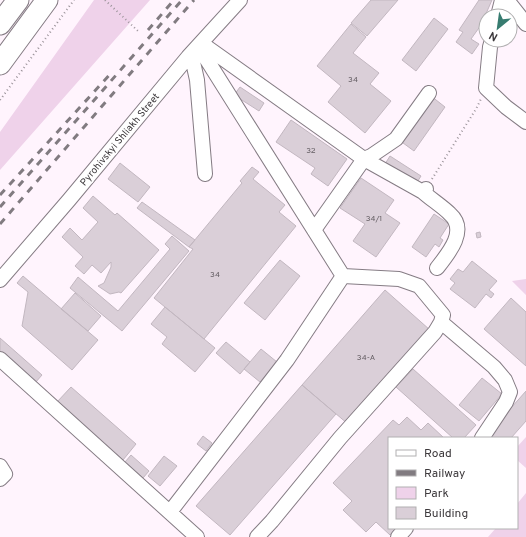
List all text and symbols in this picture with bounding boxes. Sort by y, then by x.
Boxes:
north arrow [478,8,518,48]
text: N [487,28,500,44]
house number: 34 [348,75,358,85]
street label: Pyrohivskyi Shliakh Street [77,91,163,189]
house number: 32 [306,146,316,156]
house number: 34/1 [366,214,382,224]
house number: 34 [210,270,220,280]
house number: 34-А [357,353,376,363]
legend [388,437,518,529]
text: Road [424,446,452,462]
text: Railway [424,466,465,482]
text: Park [424,486,449,502]
text: Building [424,506,468,522]

